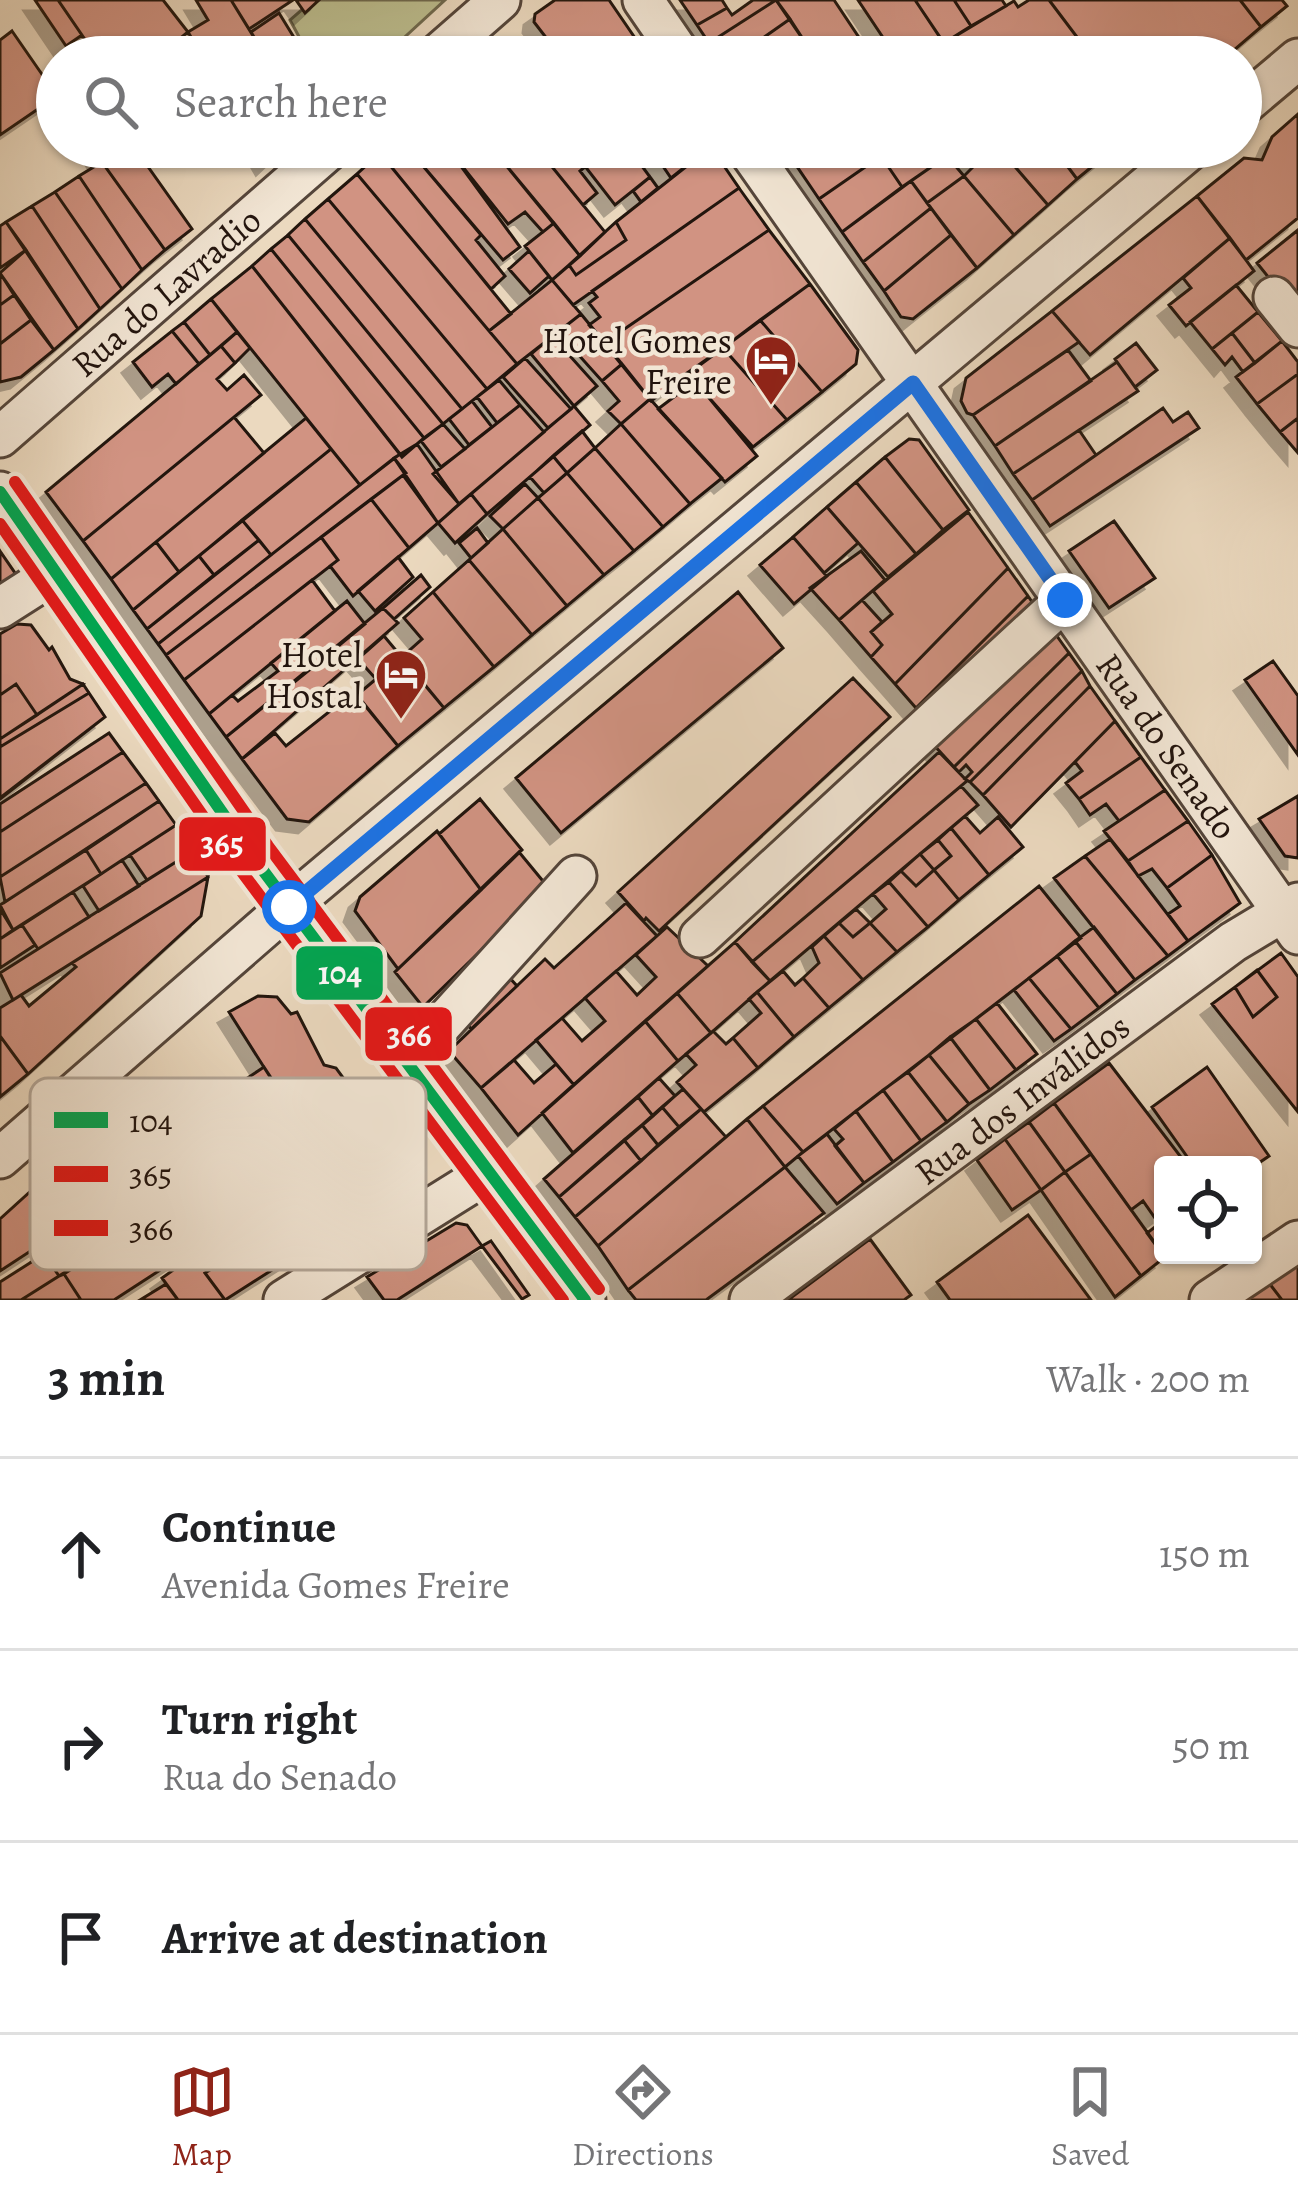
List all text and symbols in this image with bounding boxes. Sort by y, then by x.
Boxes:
search box [36,36,1262,168]
icon: search [78,69,144,135]
text: Search here [174,71,388,133]
street label: Rua do Lavradio [61,196,271,388]
place label: Hotel Gomes Freire [542,316,732,406]
hotel icon: Hotel Gomes Freire [743,333,799,407]
route end [1038,573,1092,627]
place label: Hotel Hostal [266,630,362,720]
street label: Rua do Senado [1085,643,1249,849]
hotel icon: Hotel Hostal [373,647,429,721]
line badge: 365 [177,815,268,873]
text: 365 [200,821,244,866]
route start [262,880,316,934]
line badge: 104 [294,944,385,1002]
text: 104 [318,950,362,995]
street label: Rua dos Inválidos [904,1002,1140,1196]
line badge: 366 [363,1005,454,1063]
text: 366 [386,1012,432,1057]
legend [30,1078,426,1270]
text: 104 [129,1098,173,1143]
text: 365 [129,1152,172,1197]
map controls [1154,1156,1262,1264]
button: locate [1154,1156,1262,1264]
text: 366 [129,1206,173,1251]
text: 3 min [48,1343,165,1413]
text: Walk · 200 m [1046,1352,1250,1405]
text: Continue [162,1496,336,1558]
icon: ahead [48,1521,114,1587]
text: 150 m [1159,1527,1250,1580]
text: Avenida Gomes Freire [162,1558,510,1611]
text: Turn right [162,1688,357,1750]
icon: right [48,1713,114,1779]
text: 50 m [1172,1719,1250,1772]
text: Rua do Senado [162,1750,397,1803]
icon: arrive [48,1905,114,1971]
text: Arrive at destination [162,1907,548,1969]
tab: Map [169,2059,235,2176]
tab: Directions [572,2059,714,2176]
tab: Saved [1051,2059,1129,2176]

